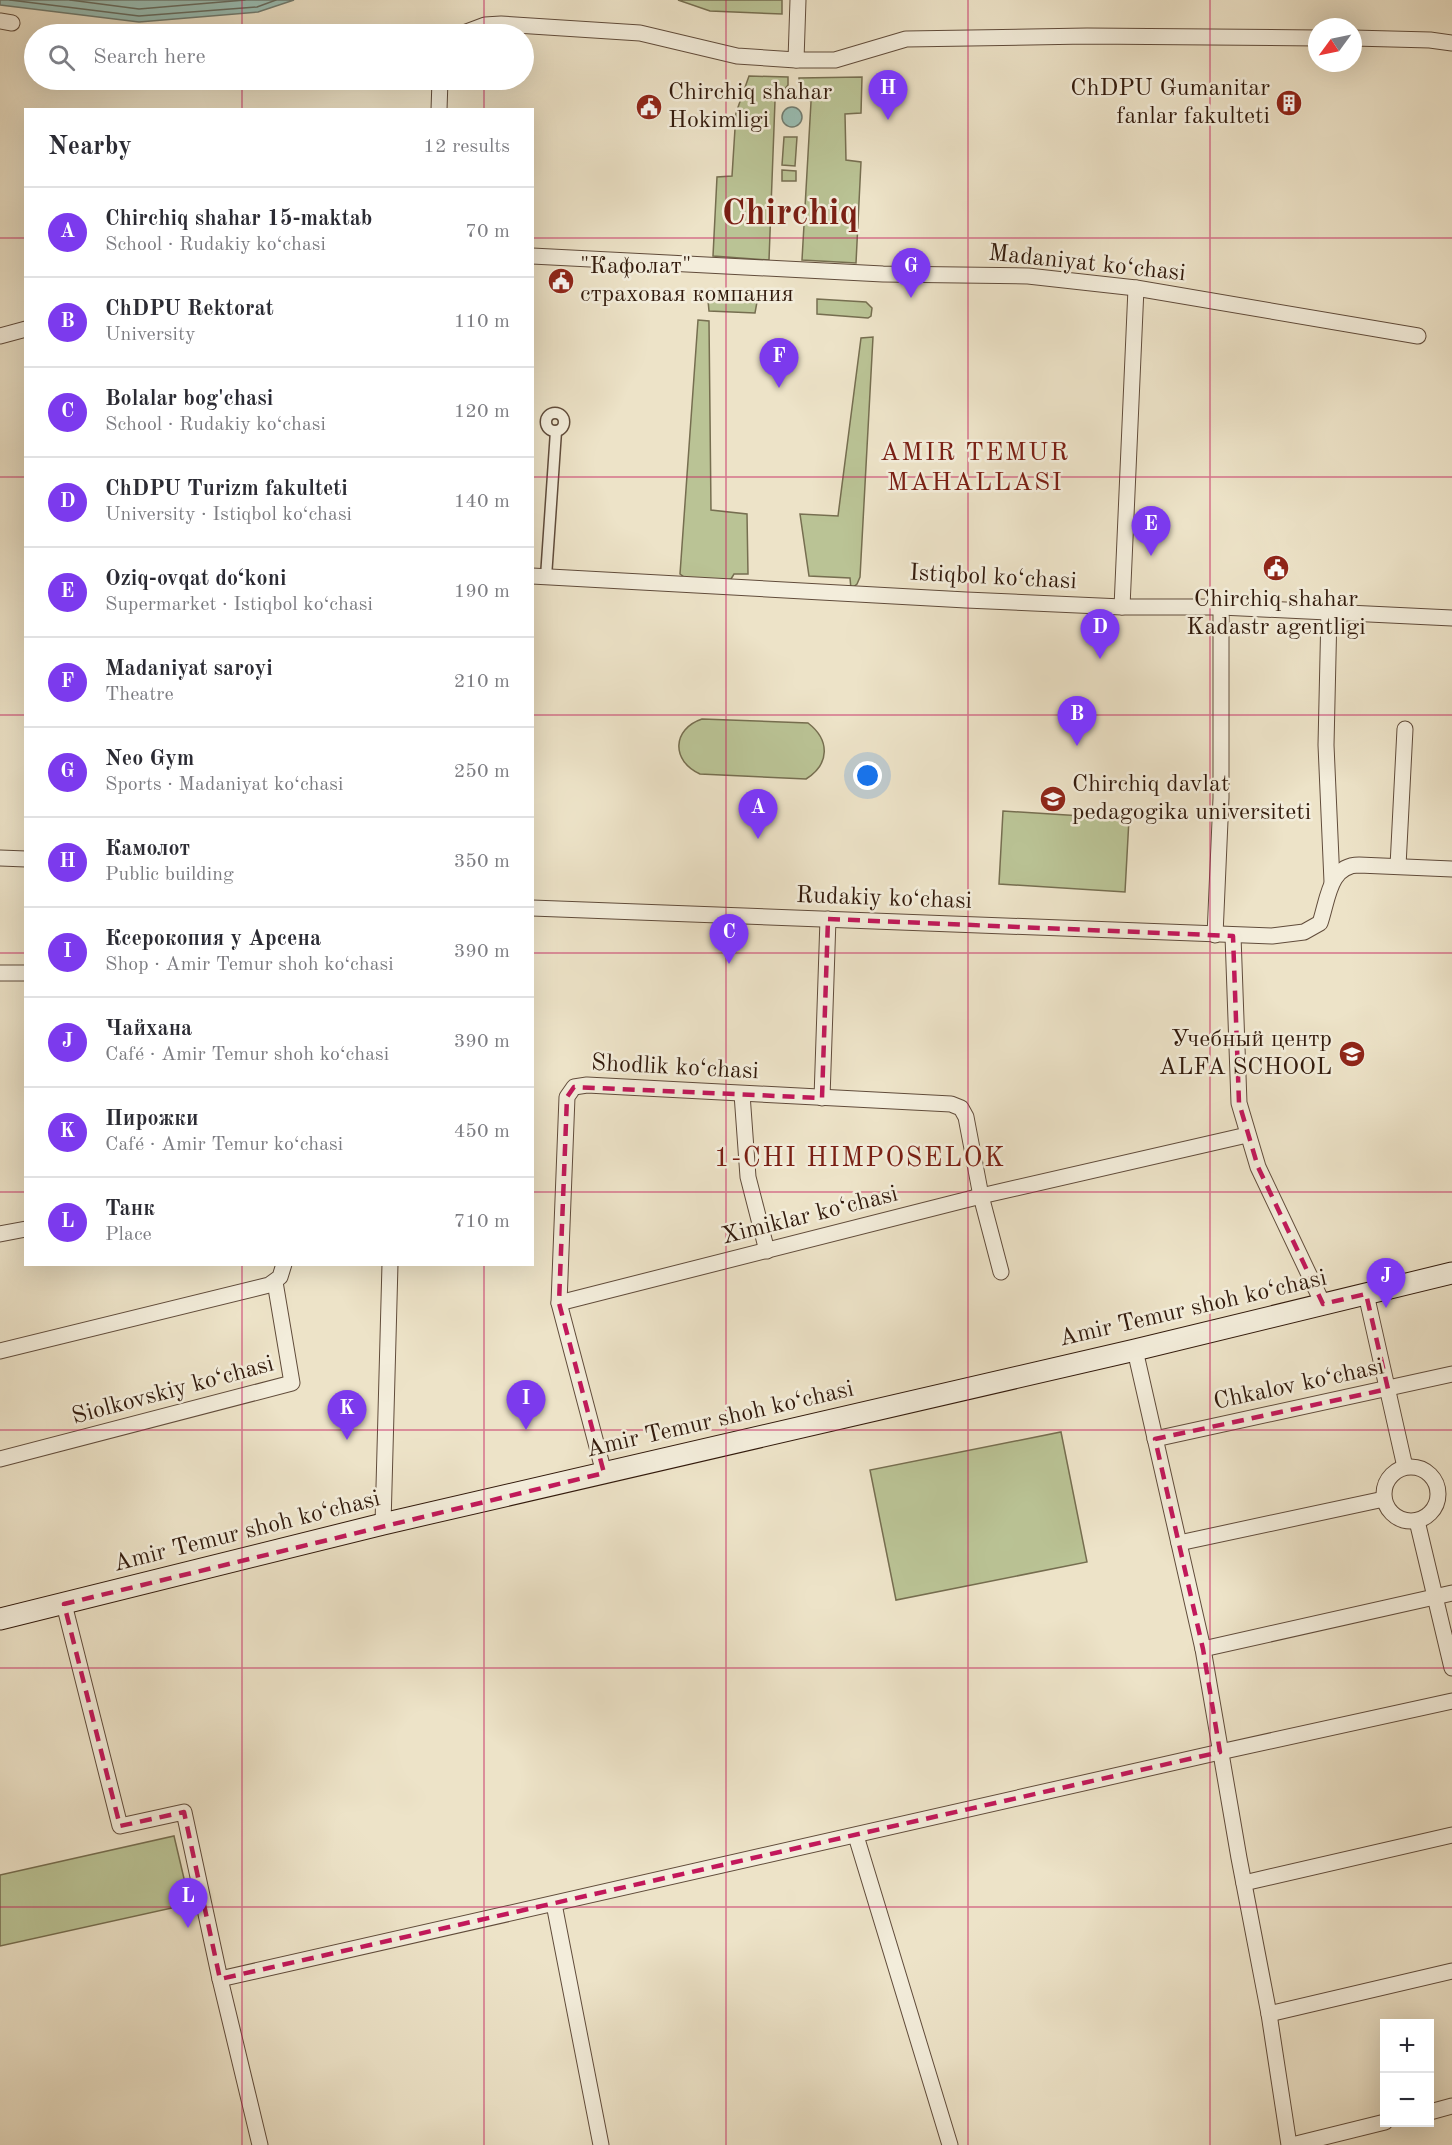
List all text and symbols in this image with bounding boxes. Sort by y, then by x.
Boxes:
north arrow [1308,18,1362,72]
search box [24,24,534,90]
icon: search [45,41,78,74]
text: Search here [93,46,206,68]
pin: H [868,70,908,120]
place label: ChDPU Gumanitar fanlar fakulteti [1070,77,1270,129]
place label: Chirchiq shahar Hokimligi [668,81,832,133]
building icon: ChDPU Gumanitar fanlar fakulteti [1274,88,1304,118]
public building icon: Chirchiq shahar Hokimligi [634,92,664,122]
text: Nearby [48,134,132,160]
text: 12 results [423,137,510,157]
district label: Chirchiq [722,197,858,233]
text: Chirchiq shahar 15-maktab [105,208,372,230]
text: A [60,222,75,242]
text: 70 m [465,222,510,242]
text: School · Rudakiy ko‘chasi [105,235,326,255]
street label: Madaniyat ko‘chasi [987,242,1187,286]
pin: G [892,248,930,298]
place label: "Кафолат" страховая компания [580,255,794,307]
public building icon: "Кафолат" страховая компания [546,266,576,296]
text: ChDPU Rektorat [105,298,274,320]
text: B [60,312,75,332]
text: 110 m [454,312,510,332]
text: University [105,325,196,345]
pin: F [760,338,798,388]
text: Bolalar bog'chasi [105,388,273,410]
text: C [61,402,74,422]
text: 120 m [454,402,510,422]
text: School · Rudakiy ko‘chasi [105,415,326,435]
district label: AMIR TEMUR MAHALLASI [880,440,1070,496]
text: ChDPU Turizm fakulteti [105,478,348,500]
text: D [60,492,75,512]
text: 140 m [454,492,510,512]
text: University · Istiqbol ko‘chasi [105,505,352,525]
pin: E [1132,506,1170,556]
public building icon: Chirchiq shahar Kadastr agentligi [1261,553,1291,583]
street label: Istiqbol ko‘chasi [909,562,1077,594]
text: Oziq-ovqat do‘koni [105,568,286,590]
text: E [61,582,74,602]
text: 190 m [454,582,510,602]
place label: Chirchiq shahar Kadastr agentligi [1186,588,1366,640]
text: Supermarket · Istiqbol ko‘chasi [105,595,373,615]
pin: D [1080,610,1120,659]
text: Madaniyat saroyi [105,658,273,680]
text: F [61,672,74,692]
text: 210 m [454,672,510,692]
text: Theatre [105,685,174,705]
pin: B [1058,696,1096,746]
text: Neo Gym [105,748,194,770]
your location [853,761,882,790]
text: G [60,762,75,782]
text: 250 m [454,762,510,782]
place label: Chirchiq davlat pedagogika universiteti [1072,773,1311,825]
text: Sports · Madaniyat ko‘chasi [105,775,343,795]
school or university icon: Chirchiq davlat pedagogika universiteti [1038,784,1068,814]
pin: A [738,790,777,839]
text: Камолот [105,838,190,860]
text: H [59,852,76,872]
text: 350 m [454,852,510,872]
text: Public building [105,865,234,885]
street label: Rudakiy ko‘chasi [796,884,972,914]
pin: C [710,914,748,964]
text: Ксерокопия у Арсена [105,928,321,950]
text: I [63,942,72,962]
text: 390 m [454,942,510,962]
text: Shop · Amir Temur shoh ko‘chasi [105,955,394,975]
text: Чайхана [105,1018,192,1040]
place label: Учебный центр ALFA SCHOOL [1159,1028,1332,1080]
text: J [62,1032,73,1052]
text: 390 m [454,1032,510,1052]
school or university icon: Учебный центр ALFA SCHOOL [1337,1039,1367,1069]
text: Café · Amir Temur shoh ko‘chasi [105,1045,389,1065]
street label: Shodlik ko‘chasi [591,1052,759,1084]
text: Пирожки [105,1108,199,1130]
text: K [60,1122,75,1142]
text: 450 m [454,1122,510,1142]
text: Café · Amir Temur ko‘chasi [105,1135,343,1155]
district label: 1-CHI HIMPOSELOK [714,1145,1006,1172]
street label: Ximiklar ko‘chasi [719,1182,901,1250]
text: Танк [105,1198,155,1220]
text: L [61,1212,74,1232]
text: 710 m [454,1212,510,1232]
text: Place [105,1225,152,1245]
pin: J [1366,1258,1406,1308]
street label: Amir Temur shoh ko‘chasi [1057,1266,1329,1352]
street label: Siolkovskiy ko‘chasi [69,1352,277,1430]
street label: Chkalov ko‘chasi [1212,1355,1386,1415]
street label: Amir Temur shoh ko‘chasi [584,1377,856,1463]
pin: I [506,1380,546,1430]
pin: K [328,1390,366,1440]
street label: Amir Temur shoh ko‘chasi [111,1487,383,1577]
pin: L [168,1878,207,1928]
map controls [1380,2019,1434,2127]
button: + [1380,2019,1434,2073]
button: − [1380,2073,1434,2127]

